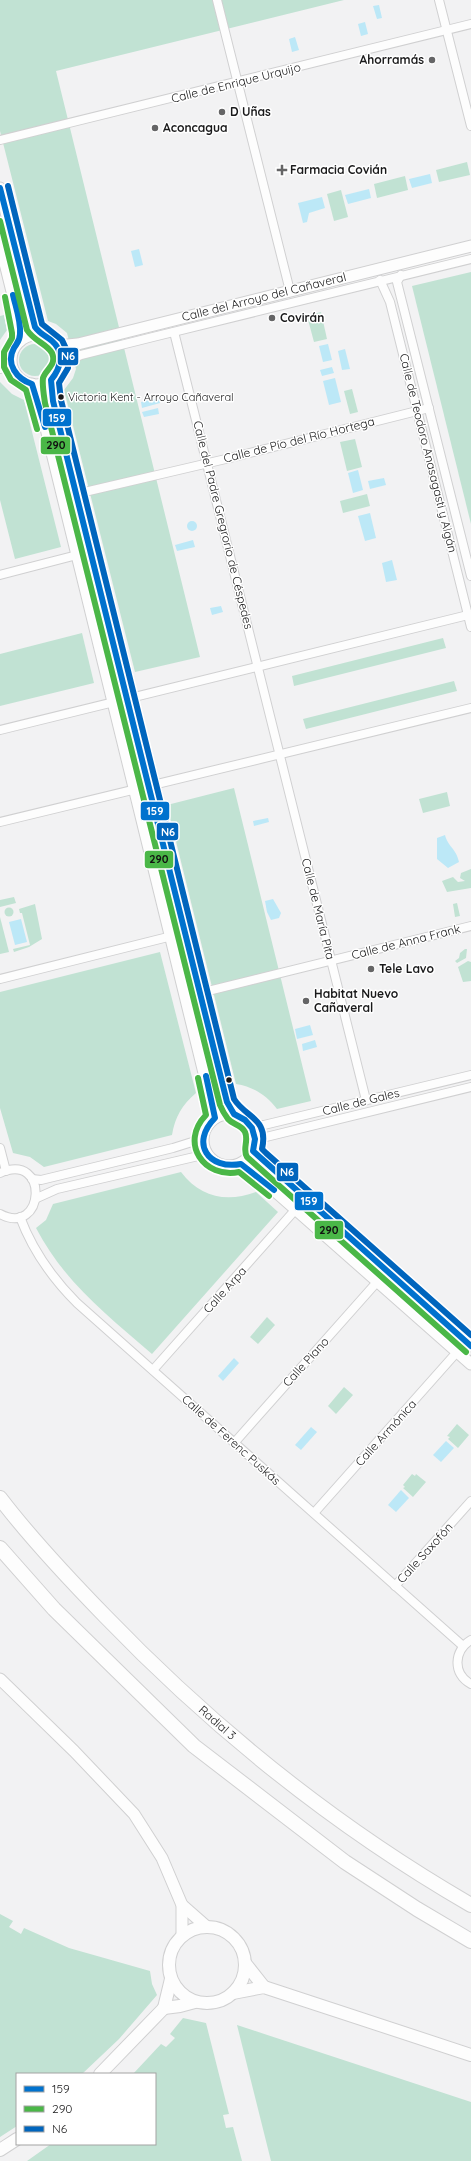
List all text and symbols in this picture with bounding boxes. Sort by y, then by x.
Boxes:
place label: Ahorramás [360,52,424,67]
marker: Ahorramás [427,55,437,65]
street label: Calle de Enrique Urquijo [170,59,302,106]
place label: D Uñas [230,104,271,119]
marker: D Uñas [217,107,227,117]
place label: Aconcagua [163,120,227,135]
marker: Aconcagua [150,123,160,133]
place label: Farmacia Covián [290,162,387,177]
marker: Farmacia Covián [277,165,287,175]
street label: Calle del Arroyo del Cañaveral [180,269,348,324]
place label: Covirán [280,310,324,325]
marker: Covirán [267,313,277,323]
line badge: N6 [57,347,79,366]
text: N6 [61,349,75,363]
street label: Calle de Teodoro Anasagasti y Algán [396,352,460,554]
place label: Victoria Kent - Arroyo Cañaveral [68,390,234,404]
marker: Victoria Kent - Arroyo Cañaveral [56,392,66,402]
line badge: 159 [42,408,72,427]
text: 159 [49,411,65,425]
street label: Calle de Pío del Río Hortega [222,413,376,466]
street label: Calle del Padre Gregrorio de Céspedes [190,419,257,631]
line badge: 290 [40,436,71,455]
text: 290 [46,438,66,452]
line badge: 159 [140,801,170,821]
text: 159 [147,804,163,818]
line badge: N6 [156,822,179,841]
text: N6 [161,825,175,839]
line badge: 290 [144,850,174,869]
text: 290 [149,852,169,866]
street label: Calle de María Pita [299,857,338,961]
street label: Calle de Anna Frank [350,921,462,962]
place label: Tele Lavo [379,961,435,976]
marker: Tele Lavo [366,964,376,974]
place label: Habitat Nuevo Cañaveral [314,986,399,1015]
marker: Habitat Nuevo Cañaveral [301,996,311,1006]
unlabelled marker [224,1075,234,1085]
street label: Calle de Gales [321,1085,401,1118]
line badge: N6 [276,1162,299,1182]
text: N6 [280,1165,294,1179]
line badge: 159 [294,1191,324,1211]
text: 159 [301,1194,317,1208]
line badge: 290 [314,1220,344,1240]
text: 290 [319,1223,339,1237]
street label: Calle Arpa [200,1263,249,1316]
street label: Calle Piano [279,1334,332,1390]
street label: Calle de Ferenc Puskás [179,1391,284,1488]
street label: Calle Armónica [352,1396,419,1469]
street label: Calle Saxofón [394,1519,456,1586]
street label: Radial 3 [196,1702,239,1743]
legend [16,2073,156,2145]
text: 159 [52,2081,70,2096]
text: 290 [52,2101,72,2116]
text: N6 [52,2121,68,2136]

